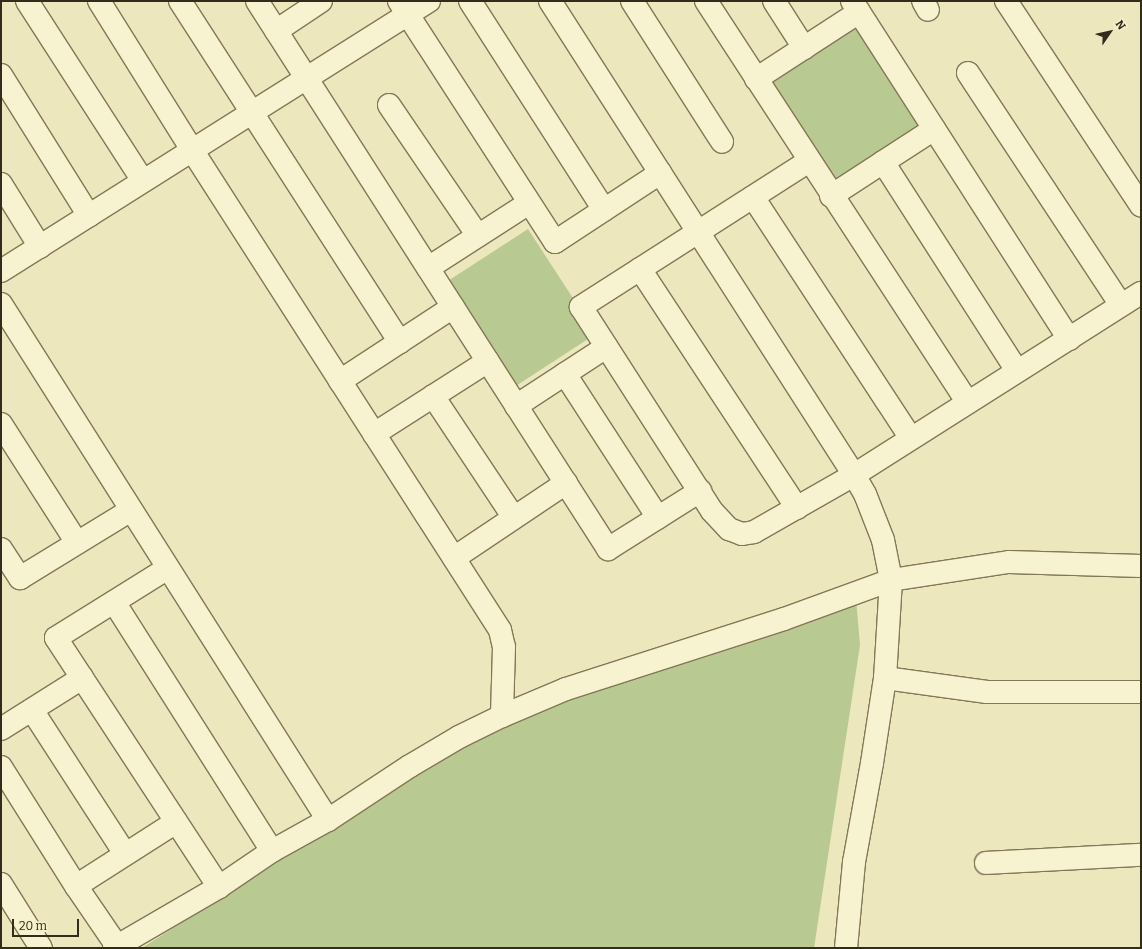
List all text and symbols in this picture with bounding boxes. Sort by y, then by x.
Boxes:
north arrow [1090,12,1130,52]
text: N [1113,18,1128,32]
scale bar [14,911,81,937]
text: 20 m [19,919,47,933]

